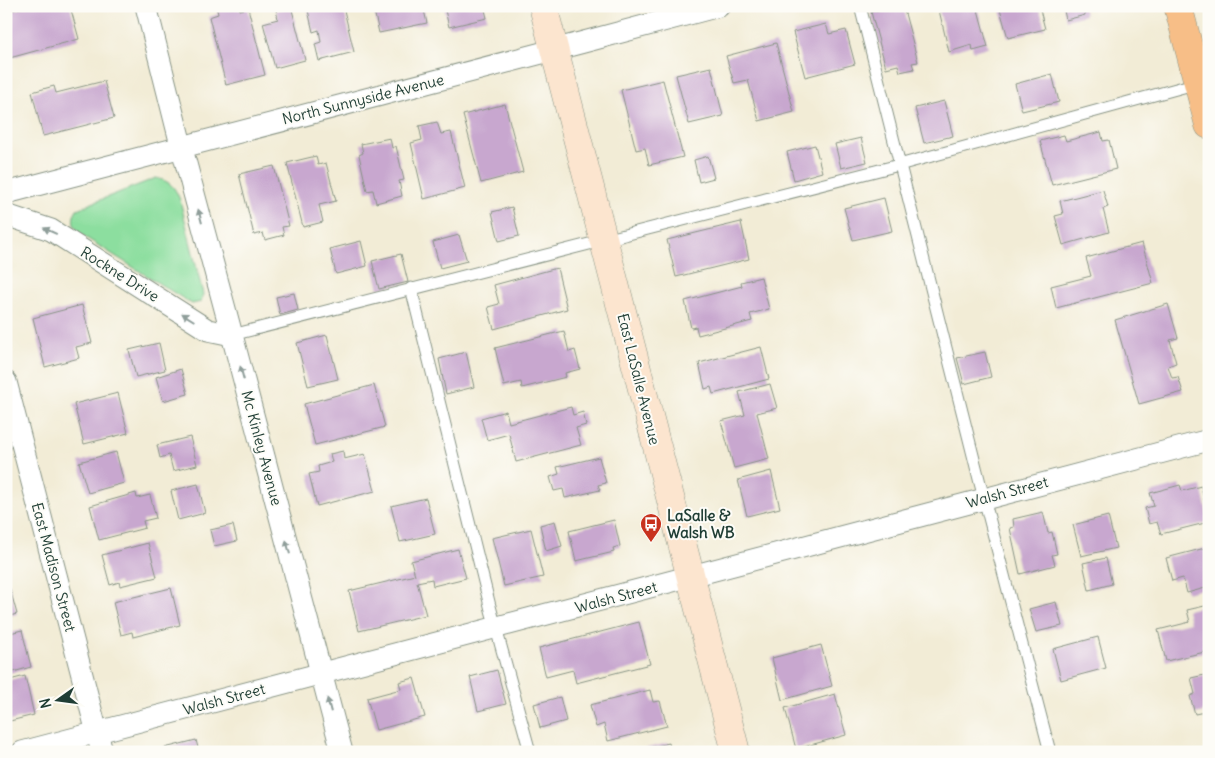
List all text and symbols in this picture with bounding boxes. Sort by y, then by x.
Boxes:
street label: North Sunnyside Avenue [280,70,446,128]
one-way arrow [196,209,204,224]
one-way arrow [43,227,57,235]
street label: Rockne Drive [77,242,163,306]
street label: East LaSalle Avenue [613,311,665,447]
one-way arrow [181,313,194,322]
one-way arrow [238,366,246,381]
street label: Mc Kinley Avenue [238,388,286,508]
street label: Walsh Street [964,472,1050,512]
street label: East Madison Street [28,500,80,634]
place label: LaSalle & Walsh WB [667,506,735,542]
bus stop icon: LaSalle & Walsh WB [639,512,663,543]
one-way arrow [283,540,291,555]
street label: Walsh Street [573,577,659,617]
north arrow [32,676,82,726]
street label: Walsh Street [181,679,267,719]
text: N [35,696,55,710]
one-way arrow [325,697,333,712]

